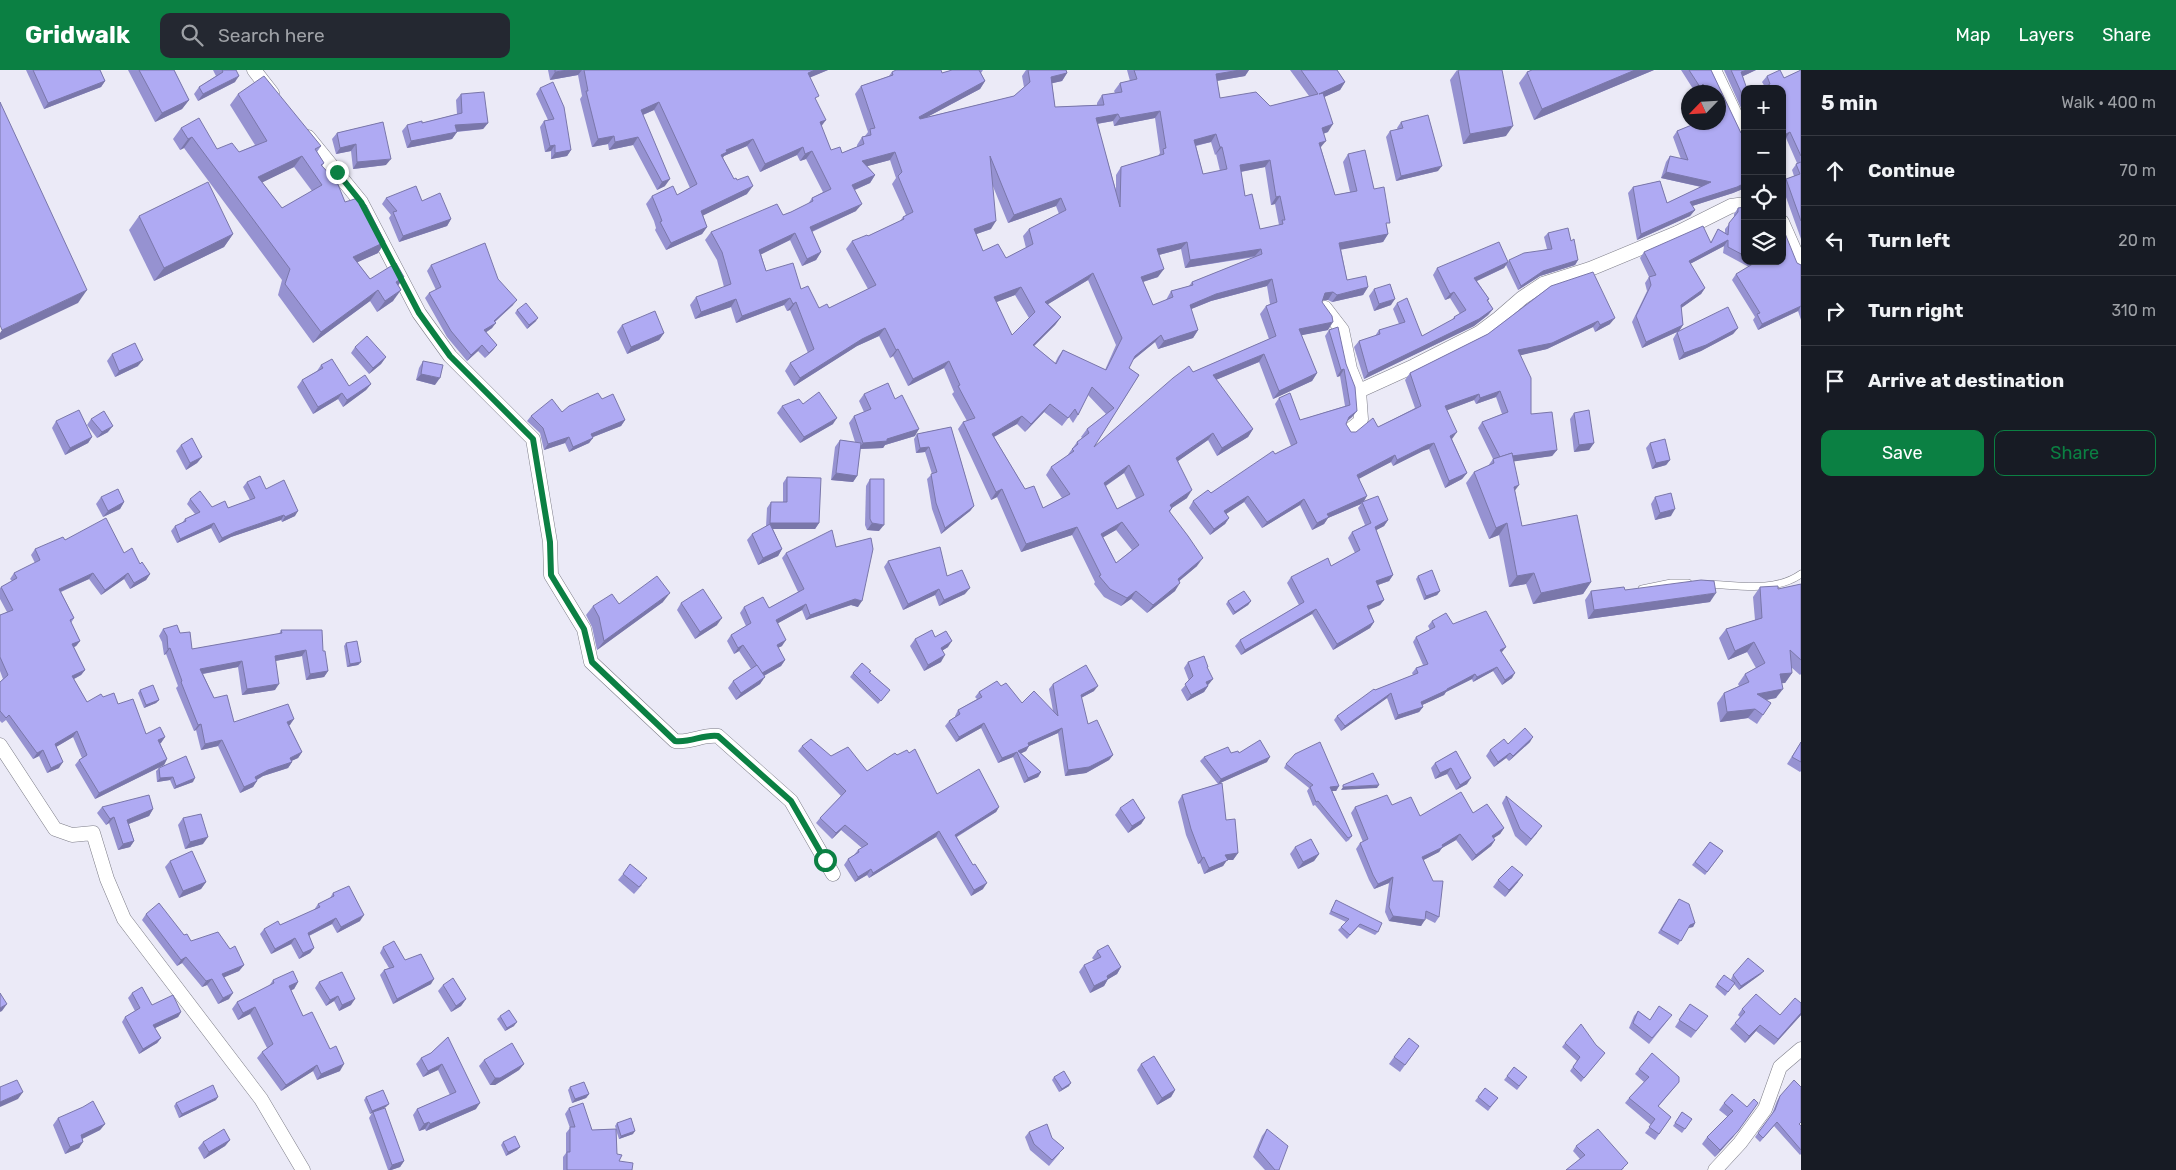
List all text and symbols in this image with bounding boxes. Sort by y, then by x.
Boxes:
search box [160,13,510,58]
text: Gridwalk [25,21,130,49]
icon: search [178,21,206,49]
text: Search here [218,24,325,47]
text: Map [1956,24,1991,46]
text: Layers [2019,24,2074,46]
text: Share [2102,24,2151,46]
north arrow [1681,85,1726,130]
map controls [1741,85,1786,265]
button: + [1741,85,1786,130]
text: 5 min [1821,90,1878,115]
text: Walk · 400 m [2061,93,2156,112]
button: − [1741,130,1786,175]
icon: ahead [1821,157,1849,185]
text: Continue [1868,159,1955,182]
route end [326,161,349,184]
text: 70 m [2119,161,2156,180]
button: locate [1741,175,1786,220]
button: layers [1741,220,1786,265]
icon: left [1821,227,1849,255]
text: Turn left [1868,229,1950,252]
text: 20 m [2118,231,2156,250]
icon: right [1821,297,1849,325]
text: Turn right [1868,299,1963,322]
text: 310 m [2112,301,2156,320]
icon: arrive [1821,367,1849,395]
text: Arrive at destination [1868,369,2064,392]
button: Save [1821,430,1984,476]
button: Share [1994,430,2156,476]
route start [814,849,837,872]

